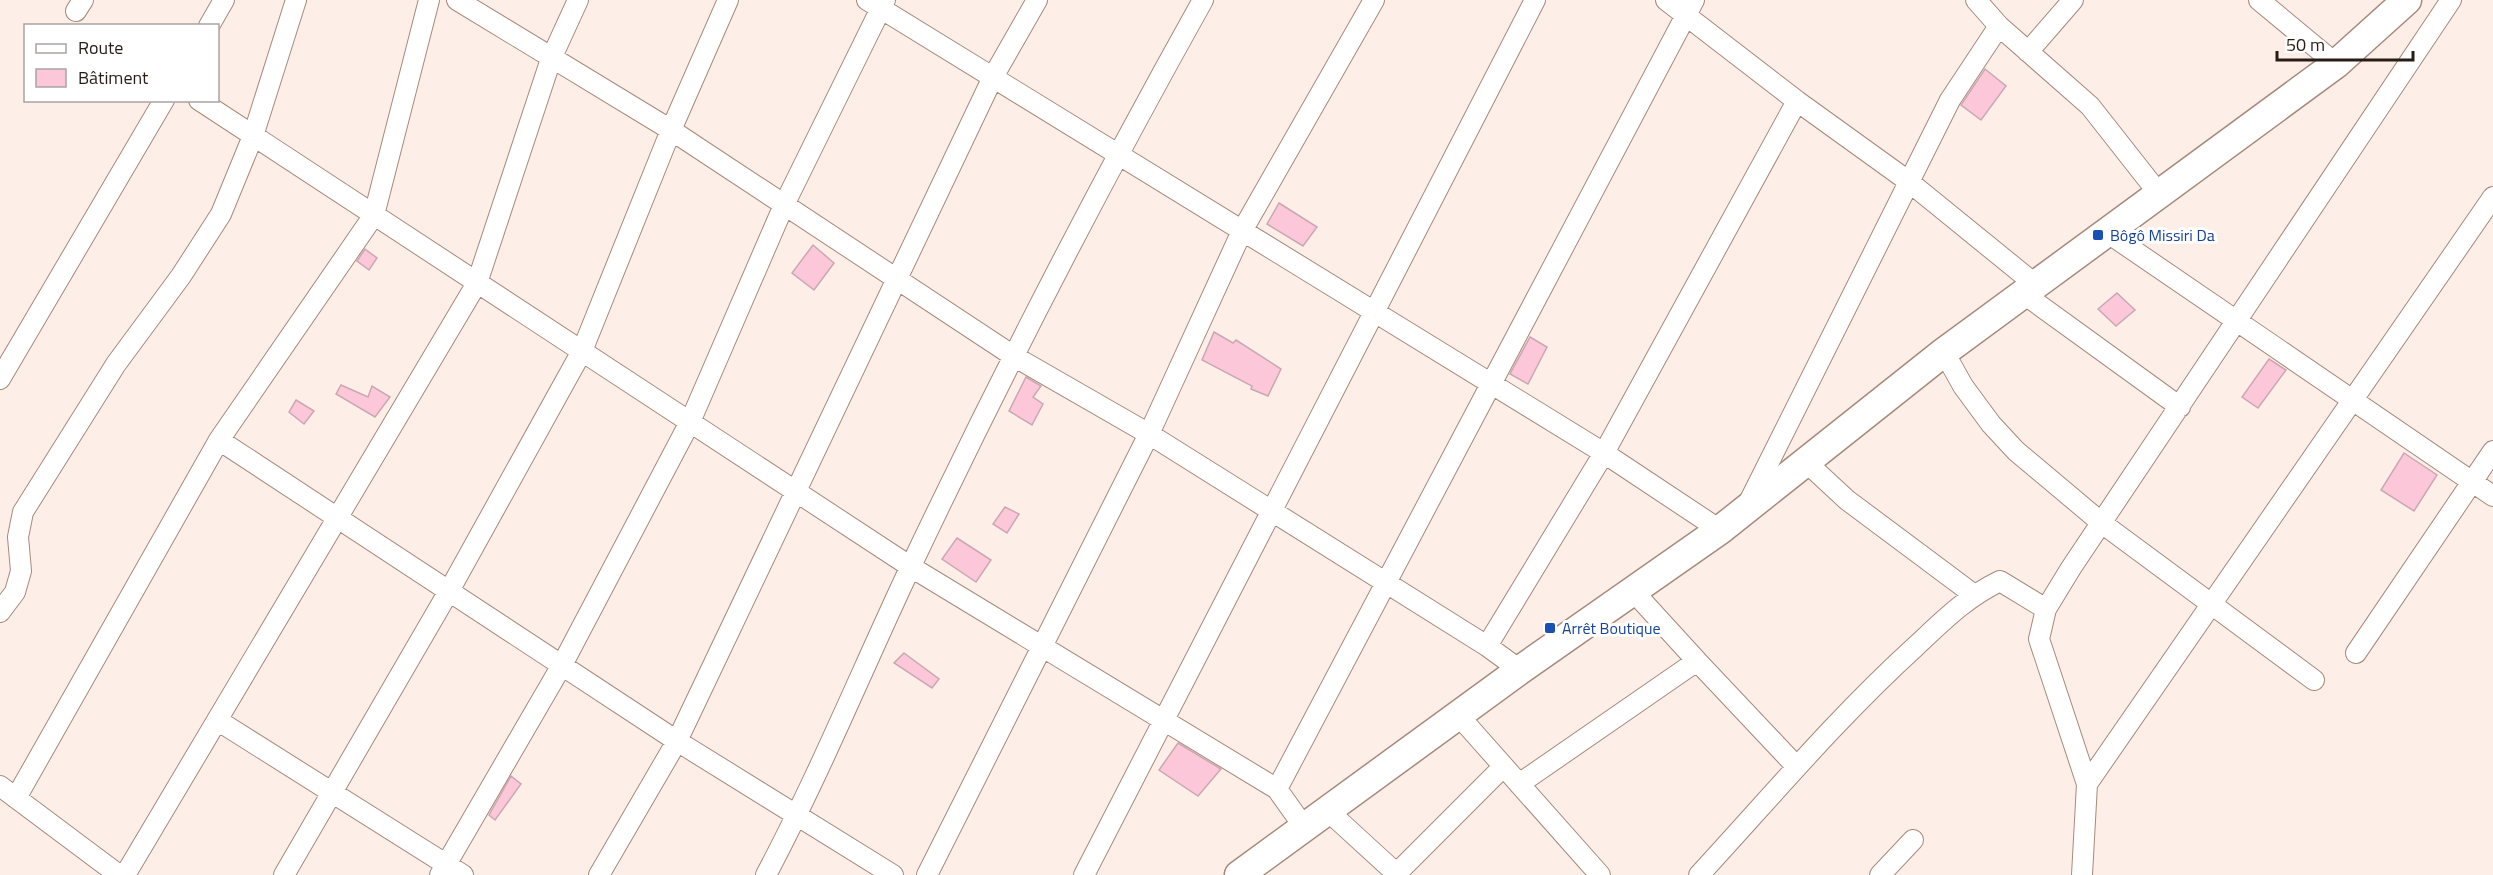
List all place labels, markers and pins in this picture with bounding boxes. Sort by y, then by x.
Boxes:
place label: Bôgô Missiri Da [2110,223,2215,247]
marker: Bôgô Missiri Da [2091,228,2105,242]
place label: Arrêt Boutique [1562,616,1661,640]
marker: Arrêt Boutique [1543,621,1557,635]

